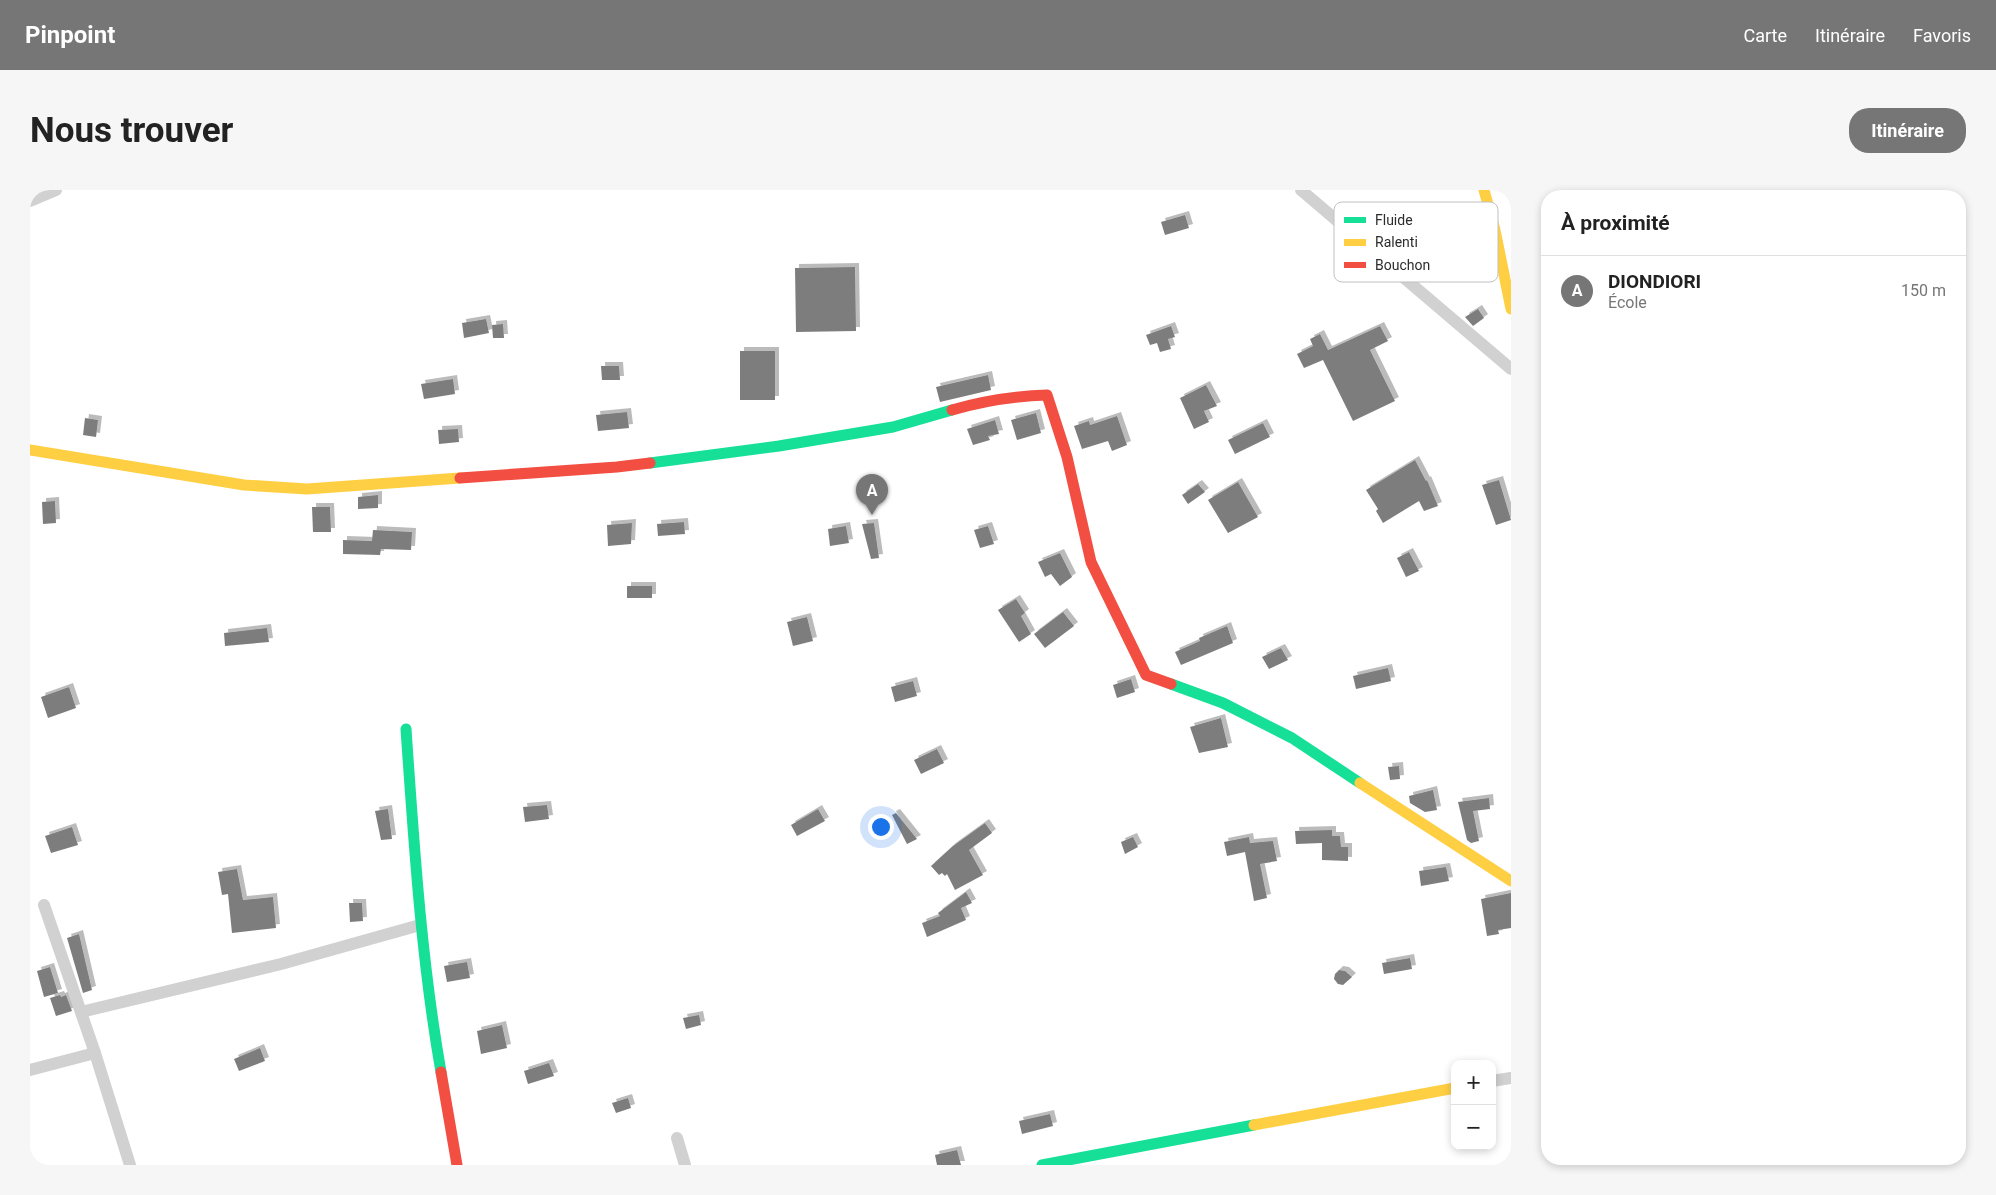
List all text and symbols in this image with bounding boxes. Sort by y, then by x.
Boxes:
text: Pinpoint [25,21,115,49]
text: Carte [1744,25,1787,46]
text: Itinéraire [1815,25,1885,46]
text: Favoris [1913,25,1971,46]
button: Itinéraire [1849,108,1966,153]
text: Nous trouver [30,110,233,151]
legend [1334,202,1498,282]
text: À proximité [1561,211,1670,235]
text: Fluide [1375,212,1413,228]
text: Ralenti [1375,234,1418,250]
text: Bouchon [1375,257,1430,273]
text: DIONDIORI [1608,270,1701,293]
text: A [1572,281,1582,300]
text: 150 m [1901,281,1946,300]
text: École [1608,293,1647,312]
pin: A [856,474,888,515]
your location [868,814,894,840]
map controls [1451,1060,1496,1150]
button: + [1451,1060,1496,1105]
button: − [1451,1105,1496,1150]

